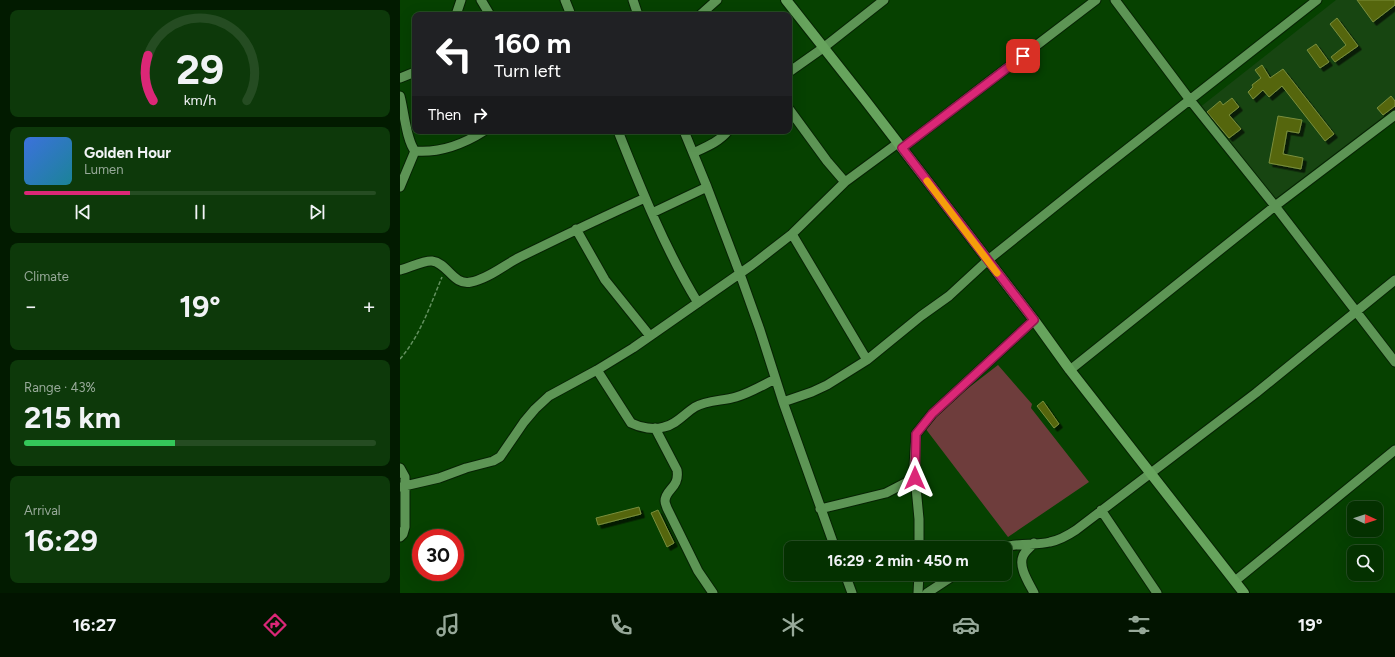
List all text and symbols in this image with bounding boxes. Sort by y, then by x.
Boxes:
text: 160 m [494,26,571,60]
icon: left [428,28,480,80]
pin [1006,39,1040,73]
text: 29 [176,44,224,94]
icon: arrive [1012,45,1034,67]
text: Turn left [494,60,561,82]
text: km/h [184,91,216,109]
icon: right [469,104,491,126]
text: Then [428,106,461,124]
text: Golden Hour [84,144,171,162]
text: Lumen [84,162,123,177]
icon: previous [72,201,94,223]
icon: pause [189,201,211,223]
icon: next [306,201,328,223]
text: Climate [24,269,69,284]
text: 19° [179,288,221,325]
text: − [24,293,38,320]
text: + [362,293,376,320]
text: Range · 43% [24,380,96,395]
text: 215 km [24,399,121,436]
position arrow [894,457,936,499]
north arrow [1347,501,1383,537]
map controls [1347,501,1383,581]
text: Arrival [24,503,61,518]
text: 16:29 [24,522,98,559]
speed limit sign: 30 [412,529,464,581]
button: search [1347,545,1383,581]
text: 16:29 · 2 min · 450 m [827,552,969,570]
icon: directions [261,611,289,639]
icon: music [434,611,462,639]
icon: phone [607,611,635,639]
icon: climate [779,611,807,639]
icon: car [952,611,980,639]
icon: filters [1125,611,1153,639]
text: 16:27 [72,614,116,636]
text: 19° [1298,614,1323,636]

